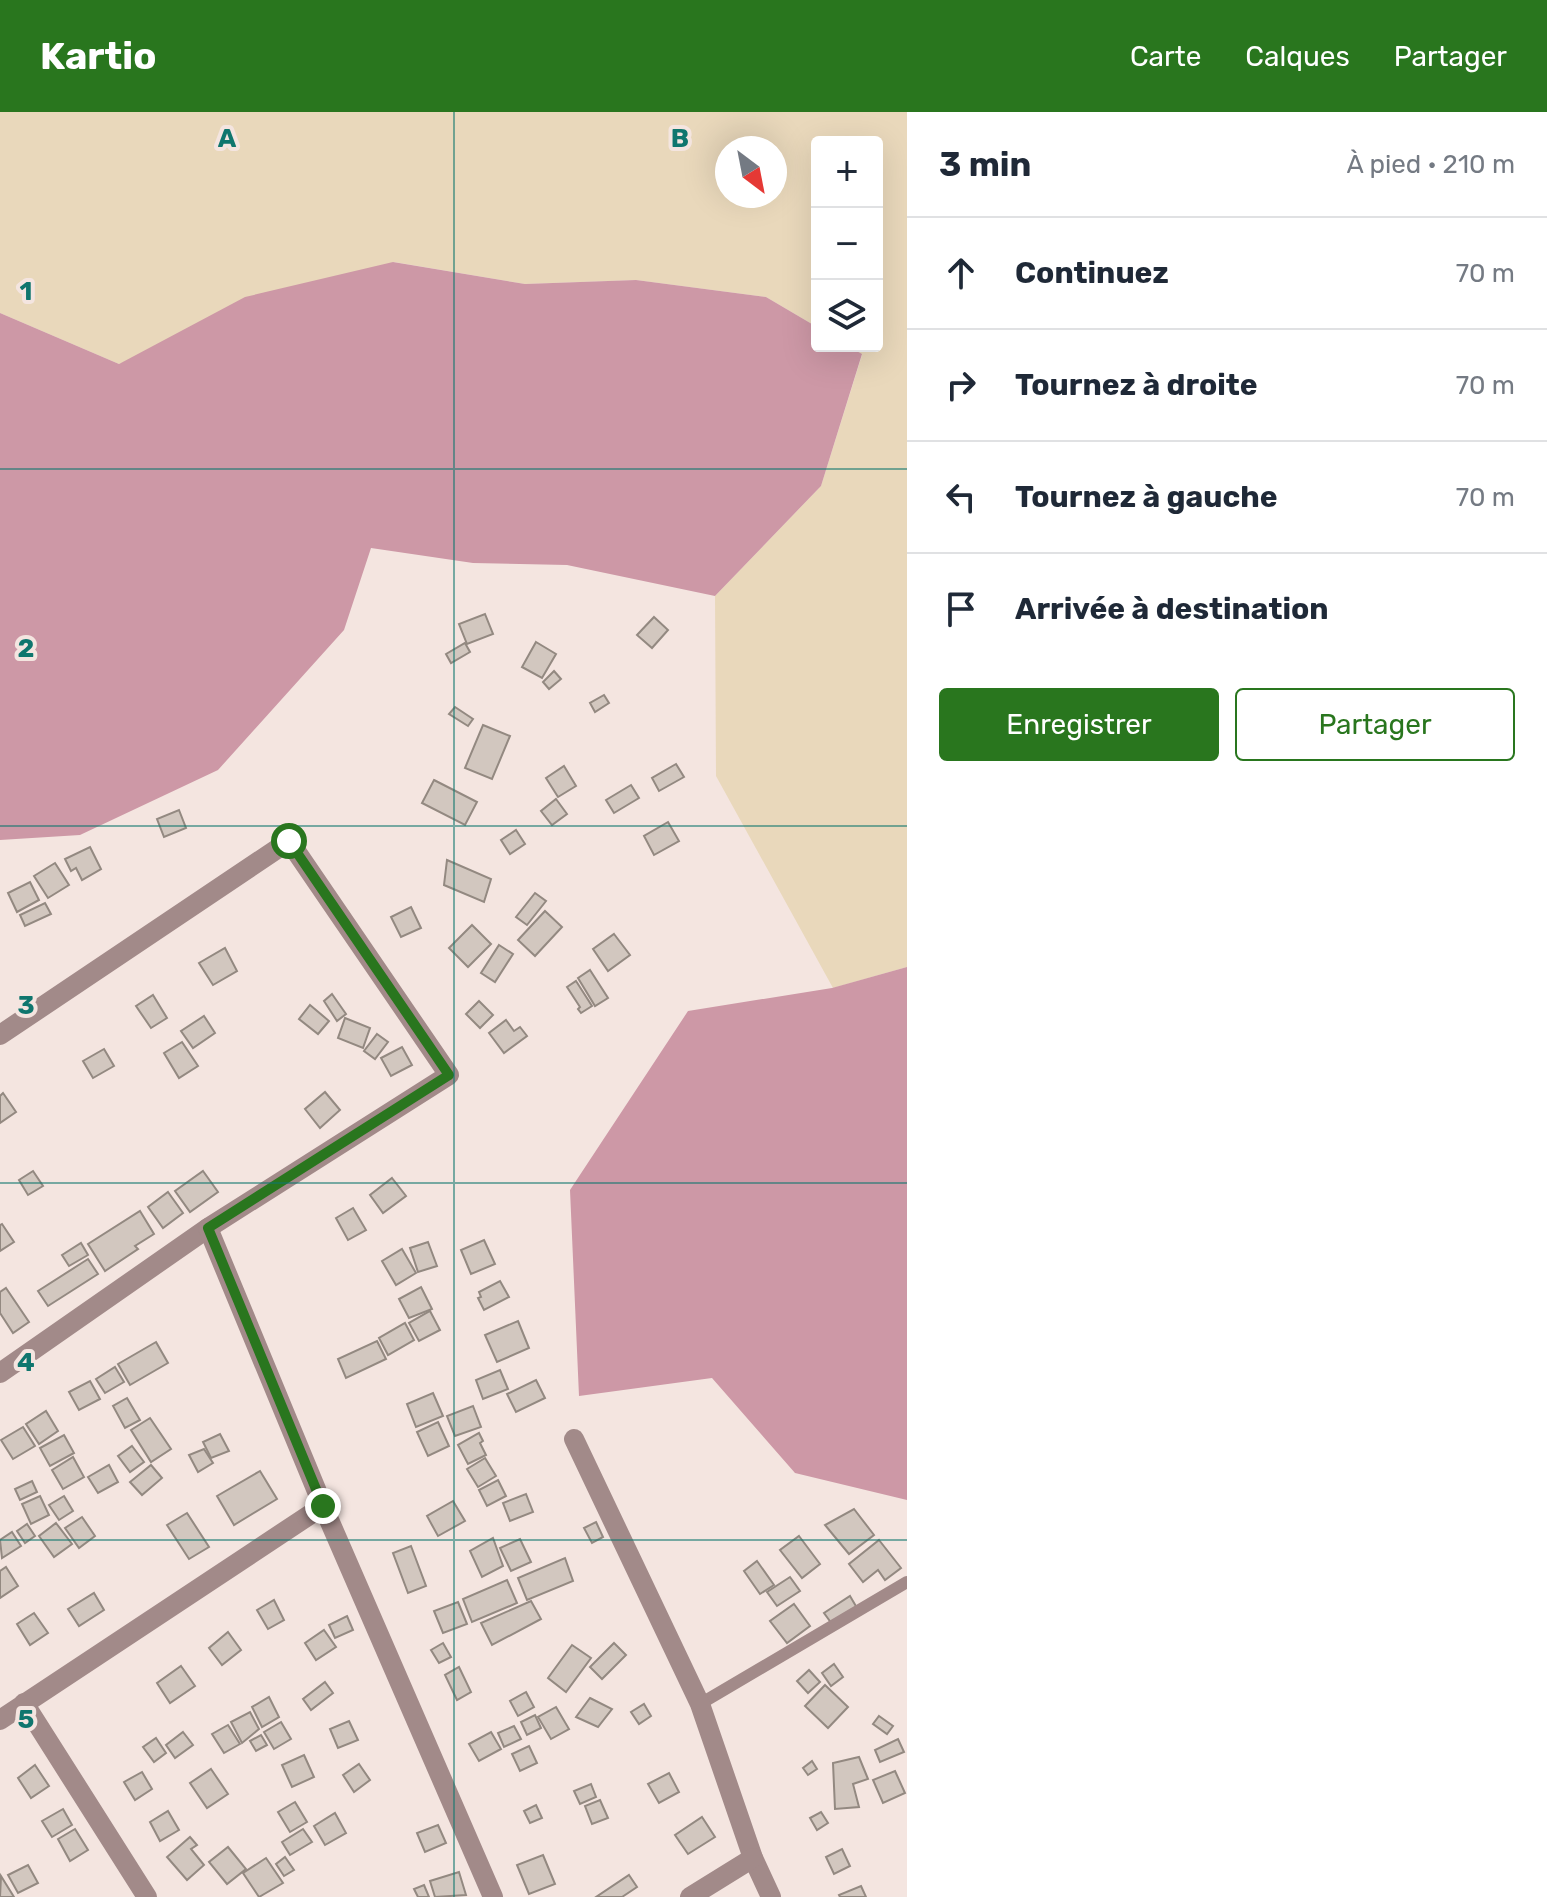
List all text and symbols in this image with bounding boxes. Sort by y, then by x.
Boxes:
text: Kartio [40,33,156,79]
text: Carte [1130,40,1201,73]
text: Calques [1245,40,1350,73]
text: Partager [1394,40,1507,73]
text: A [218,123,237,154]
text: B [671,123,689,154]
north arrow [715,136,787,208]
map controls [811,136,883,352]
button: + [811,136,883,208]
text: 3 min [939,144,1031,185]
text: À pied · 210 m [1346,149,1515,180]
button: − [811,208,883,280]
icon: ahead [939,251,983,295]
text: Continuez [1015,255,1169,291]
text: 70 m [1456,258,1515,289]
text: 1 [20,276,32,307]
button: layers [811,280,883,352]
icon: right [939,363,983,407]
text: Tournez à droite [1015,367,1258,403]
text: 70 m [1456,370,1515,401]
icon: left [939,475,983,519]
text: Tournez à gauche [1015,479,1278,515]
text: 70 m [1456,482,1515,513]
icon: arrive [939,587,983,631]
text: Arrivée à destination [1015,591,1329,627]
text: 2 [18,633,34,664]
button: Enregistrer [939,688,1219,761]
button: Partager [1235,688,1515,761]
route start [271,823,307,859]
text: 3 [17,990,35,1021]
text: 4 [17,1347,35,1378]
route end [305,1488,341,1524]
text: 5 [18,1704,34,1735]

